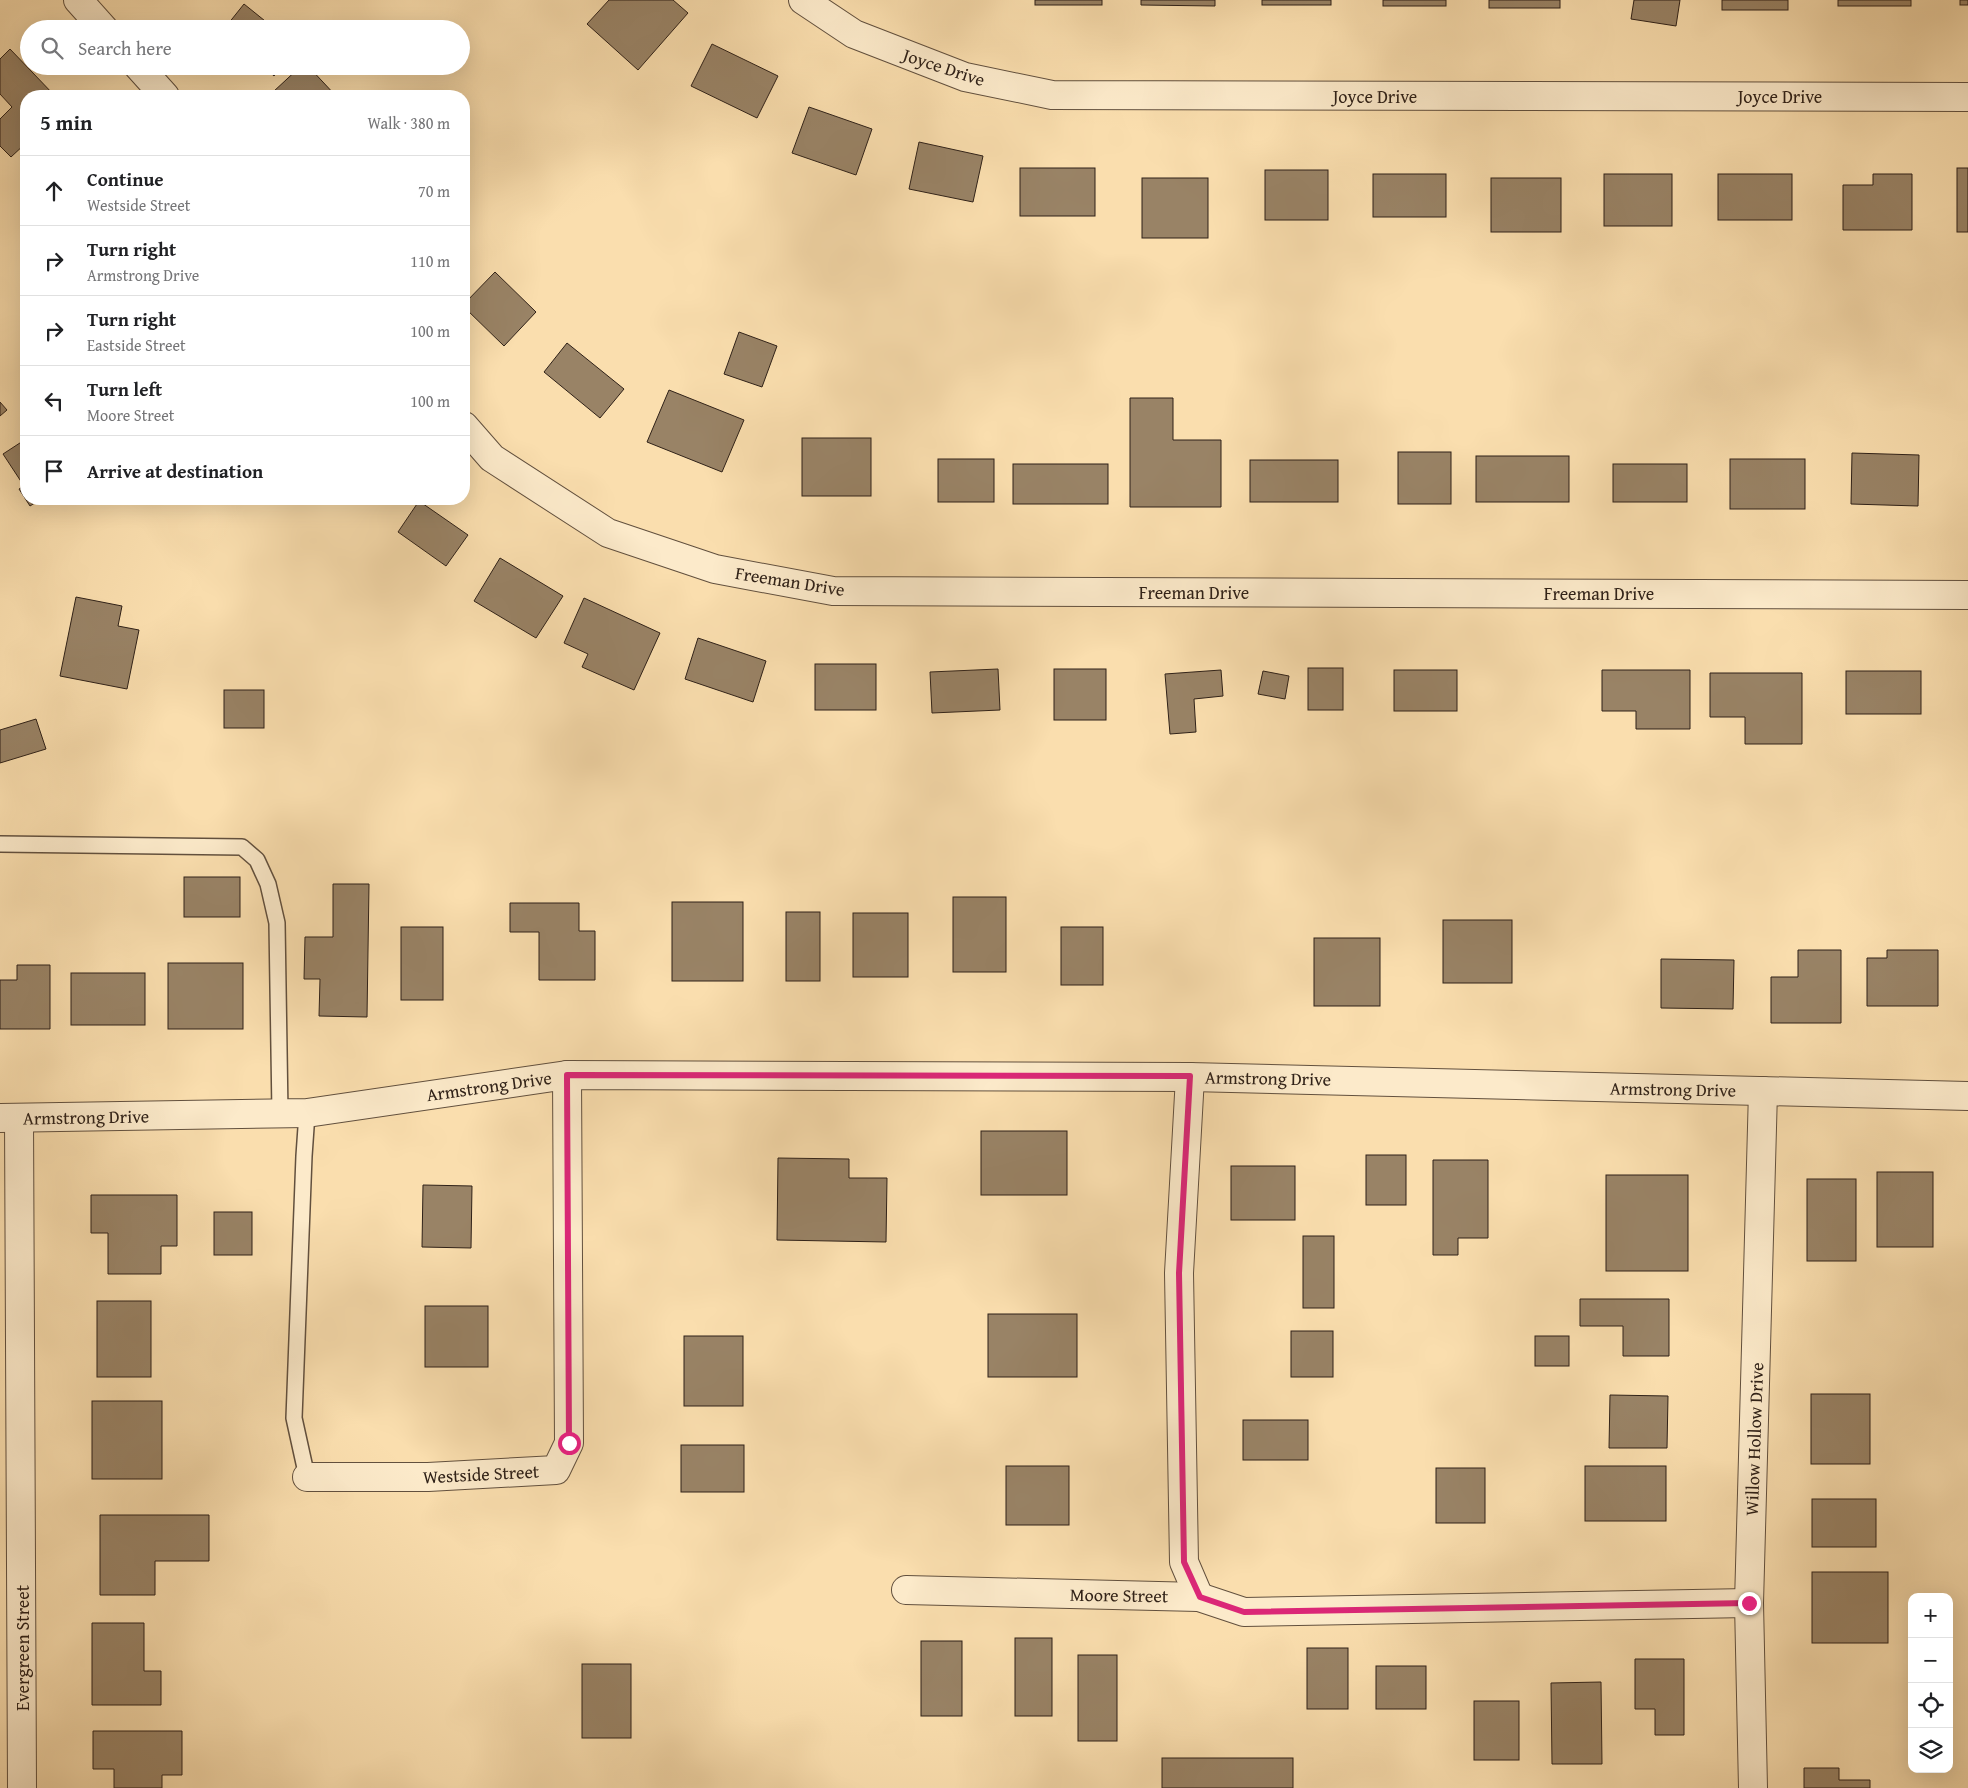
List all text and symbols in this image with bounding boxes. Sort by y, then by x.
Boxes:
search box [20,20,470,75]
icon: search [38,34,66,62]
text: Search here [78,34,172,62]
street label: Joyce Drive [898,40,988,93]
street label: Joyce Drive [1331,83,1417,110]
street label: Joyce Drive [1736,83,1822,110]
text: 5 min [40,107,92,138]
text: Walk · 380 m [367,111,450,135]
text: Continue [87,165,164,193]
icon: ahead [40,177,68,205]
text: 70 m [418,179,450,203]
text: Westside Street [87,193,190,217]
text: Turn right [87,235,176,263]
icon: right [40,247,68,275]
text: 110 m [410,249,450,273]
text: Armstrong Drive [87,263,199,287]
text: Turn right [87,305,176,333]
icon: right [40,317,68,345]
text: 100 m [410,319,450,343]
text: Eastside Street [87,333,186,357]
text: Turn left [87,375,162,403]
icon: left [40,387,68,415]
text: 100 m [410,389,450,413]
text: Moore Street [87,403,174,427]
icon: arrive [40,457,68,485]
text: Arrive at destination [87,457,263,485]
street label: Freeman Drive [733,559,847,603]
street label: Freeman Drive [1139,579,1249,606]
street label: Freeman Drive [1544,580,1654,607]
street label: Armstrong Drive [1205,1063,1331,1093]
street label: Armstrong Drive [425,1064,553,1108]
street label: Armstrong Drive [1610,1074,1736,1104]
street label: Armstrong Drive [23,1102,149,1132]
street label: Willow Hollow Drive [1738,1362,1770,1516]
route start [558,1432,581,1455]
street label: Westside Street [422,1457,540,1491]
street label: Moore Street [1070,1581,1169,1609]
street label: Evergreen Street [9,1584,36,1711]
route end [1738,1592,1761,1615]
map controls [1908,1593,1953,1773]
button: + [1908,1593,1953,1638]
button: − [1908,1638,1953,1683]
button: locate [1908,1683,1953,1728]
button: layers [1908,1728,1953,1773]

